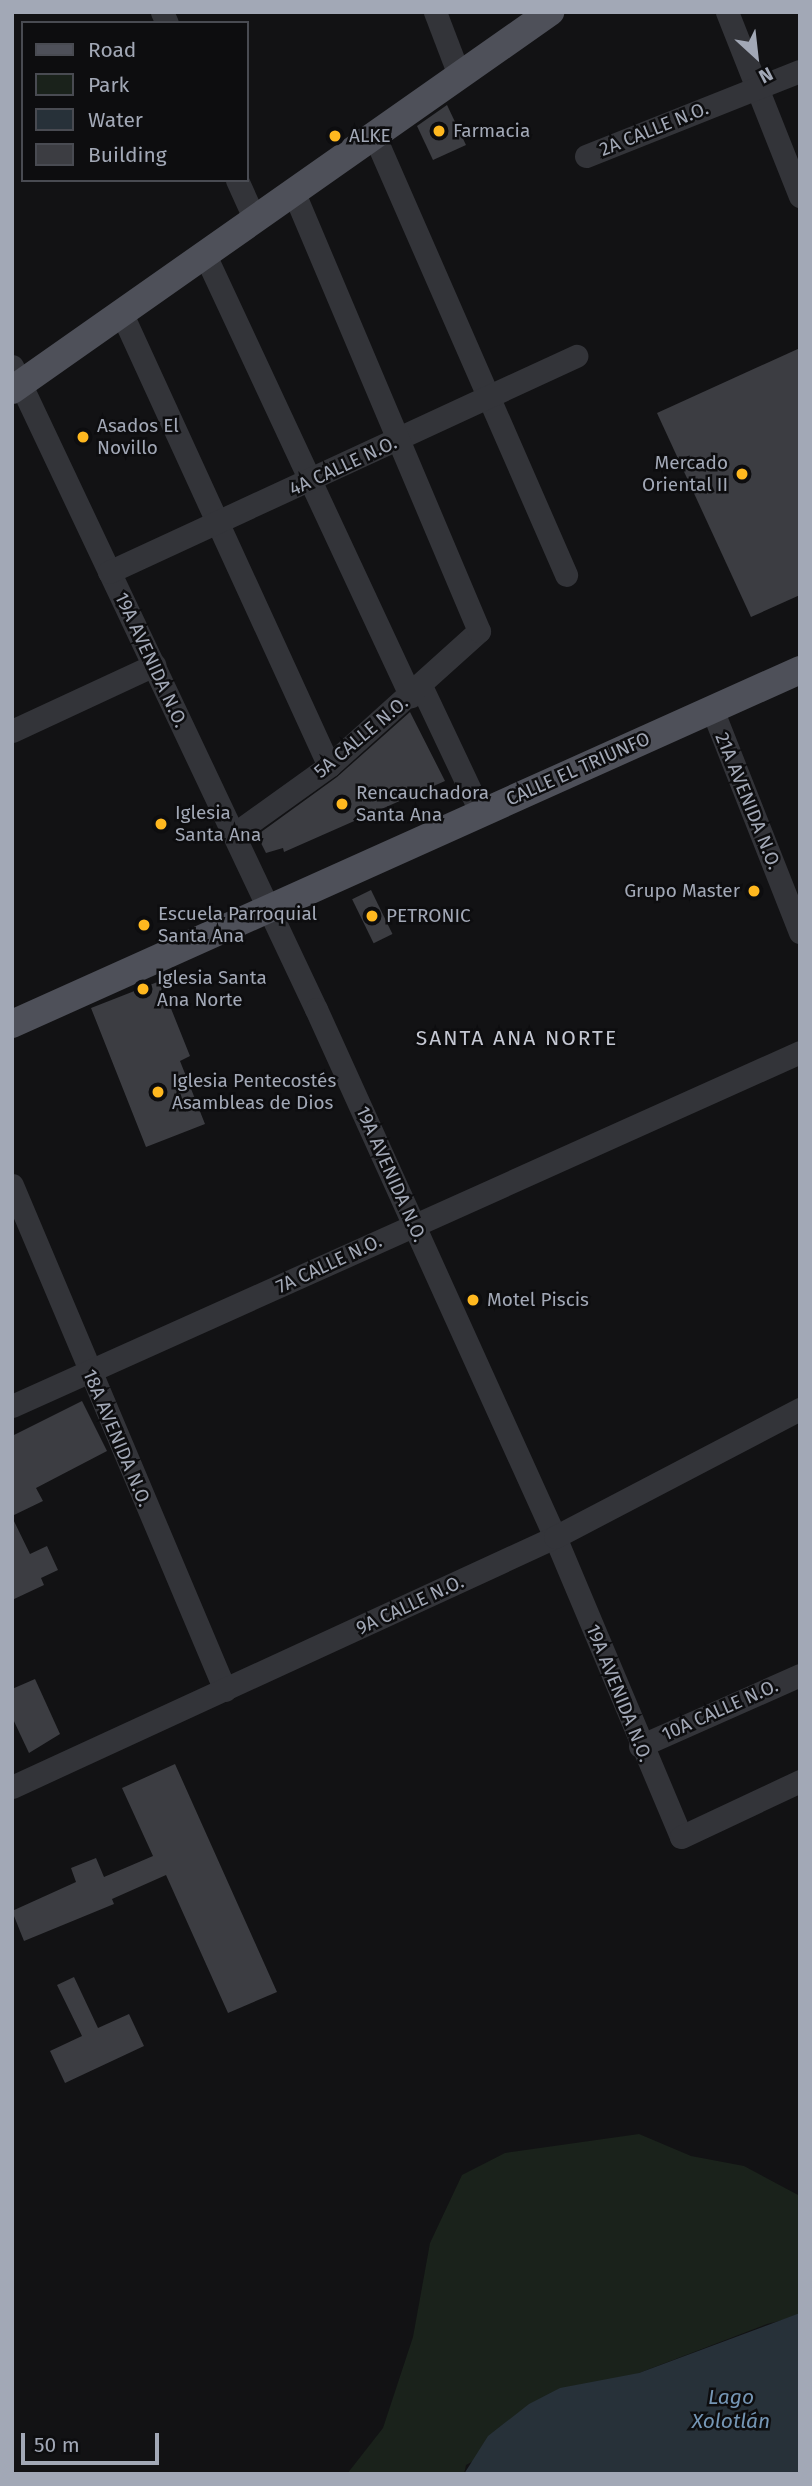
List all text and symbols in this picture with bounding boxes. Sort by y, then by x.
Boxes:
legend [21,21,248,182]
north arrow [721,21,791,91]
text: Road [88,37,136,63]
text: N [755,62,777,88]
text: Park [88,72,129,98]
street label: 2A CALLE N.O. [596,97,712,161]
text: Water [88,107,143,133]
place label: Farmacia [453,120,530,142]
marker: Farmacia [431,123,447,139]
place label: ALKE [349,125,391,147]
marker: ALKE [327,128,343,144]
text: Building [88,142,167,168]
place label: Asados El Novillo [97,415,179,459]
marker: Asados El Novillo [75,429,91,445]
street label: 4A CALLE N.O. [286,431,400,501]
place label: Mercado Oriental II [642,452,728,496]
marker: Mercado Oriental II [734,466,750,482]
street label: 19A AVENIDA N.O. [110,589,192,731]
street label: 5A CALLE N.O. [309,691,413,783]
street label: CALLE EL TRIUNFO [503,727,653,811]
street label: 21A AVENIDA N.O. [710,729,786,873]
place label: Rencauchadora Santa Ana [356,782,489,826]
marker: Rencauchadora Santa Ana [334,796,350,812]
place label: Iglesia Santa Ana [175,802,261,846]
marker: Iglesia Santa Ana [153,816,169,832]
place label: Grupo Master [624,880,740,902]
marker: Grupo Master [746,883,762,899]
place label: Escuela Parroquial Santa Ana [158,903,317,947]
place label: PETRONIC [386,905,471,927]
marker: PETRONIC [364,908,380,924]
marker: Escuela Parroquial Santa Ana [136,917,152,933]
place label: Iglesia Santa Ana Norte [157,967,267,1011]
marker: Iglesia Santa Ana Norte [135,981,151,997]
district label: SANTA ANA NORTE [418,1025,616,1051]
place label: Iglesia Pentecostés Asambleas de Dios [172,1070,336,1114]
marker: Iglesia Pentecostés Asambleas de Dios [150,1084,166,1100]
street label: 19A AVENIDA N.O. [351,1103,431,1245]
street label: 7A CALLE N.O. [273,1230,385,1298]
place label: Motel Piscis [487,1289,589,1311]
marker: Motel Piscis [465,1292,481,1308]
street label: 18A AVENIDA N.O. [78,1366,156,1510]
street label: 9A CALLE N.O. [353,1570,467,1640]
street label: 19A AVENIDA N.O. [581,1621,657,1765]
street label: 10A CALLE N.O. [658,1674,782,1746]
water label: Lago Xolotlán [692,2384,770,2434]
scale bar [24,2420,163,2464]
text: 50 m [34,2432,80,2458]

